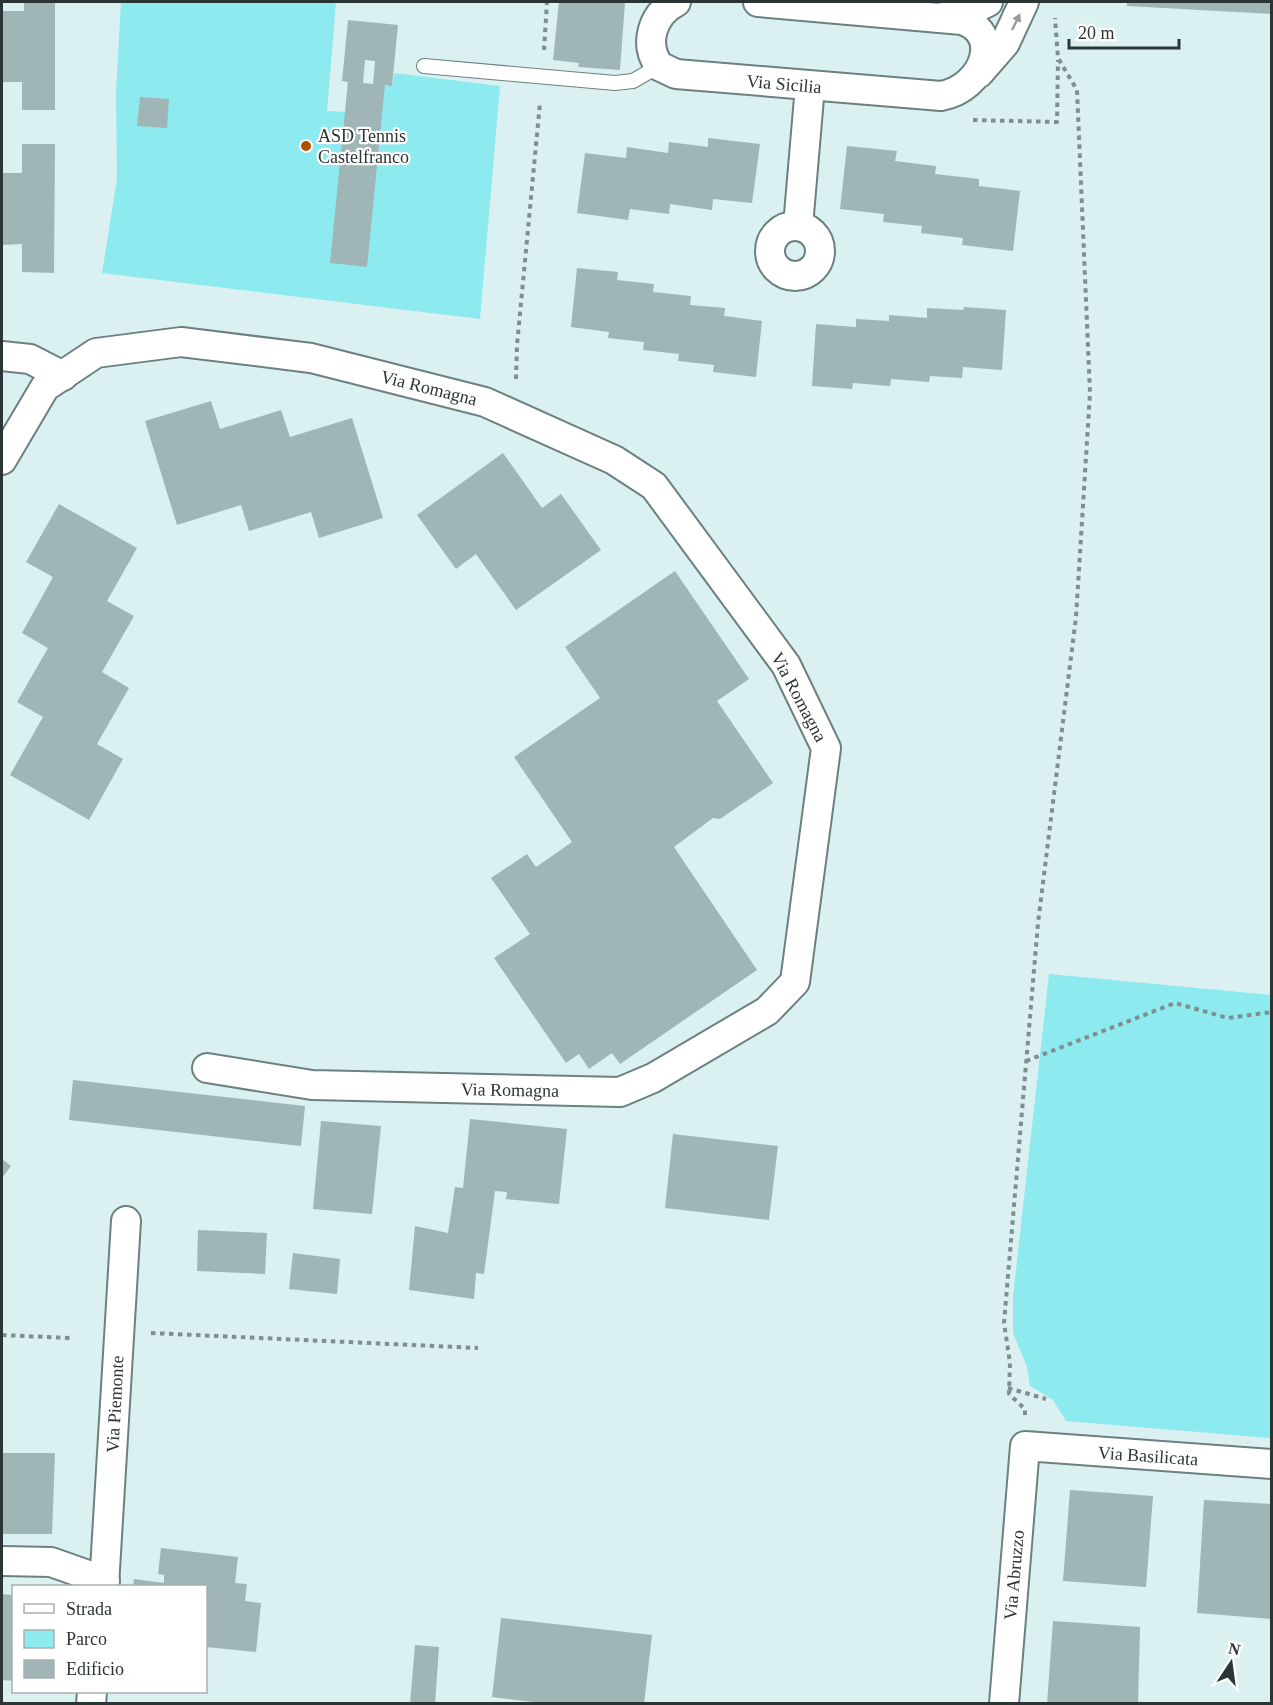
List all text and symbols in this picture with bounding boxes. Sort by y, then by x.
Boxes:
scale bar [1069,12,1178,50]
one-way arrow [1012,13,1021,30]
text: 20 m [1078,23,1115,43]
street label: Via Sicilia [746,71,822,97]
place label: ASD Tennis Castelfranco [318,126,409,167]
marker: ASD Tennis Castelfranco [299,139,313,153]
street label: Via Romagna [379,366,479,410]
street label: Via Romagna [767,649,831,745]
street label: Via Romagna [461,1079,559,1101]
street label: Via Piemonte [102,1355,128,1453]
street label: Via Basilicata [1097,1443,1199,1469]
street label: Via Abruzzo [1000,1529,1028,1621]
legend [12,1585,207,1693]
text: Strada [66,1599,112,1619]
text: Parco [66,1629,107,1649]
north arrow [1201,1633,1261,1693]
text: N [1227,1639,1242,1659]
text: Edificio [66,1659,124,1679]

